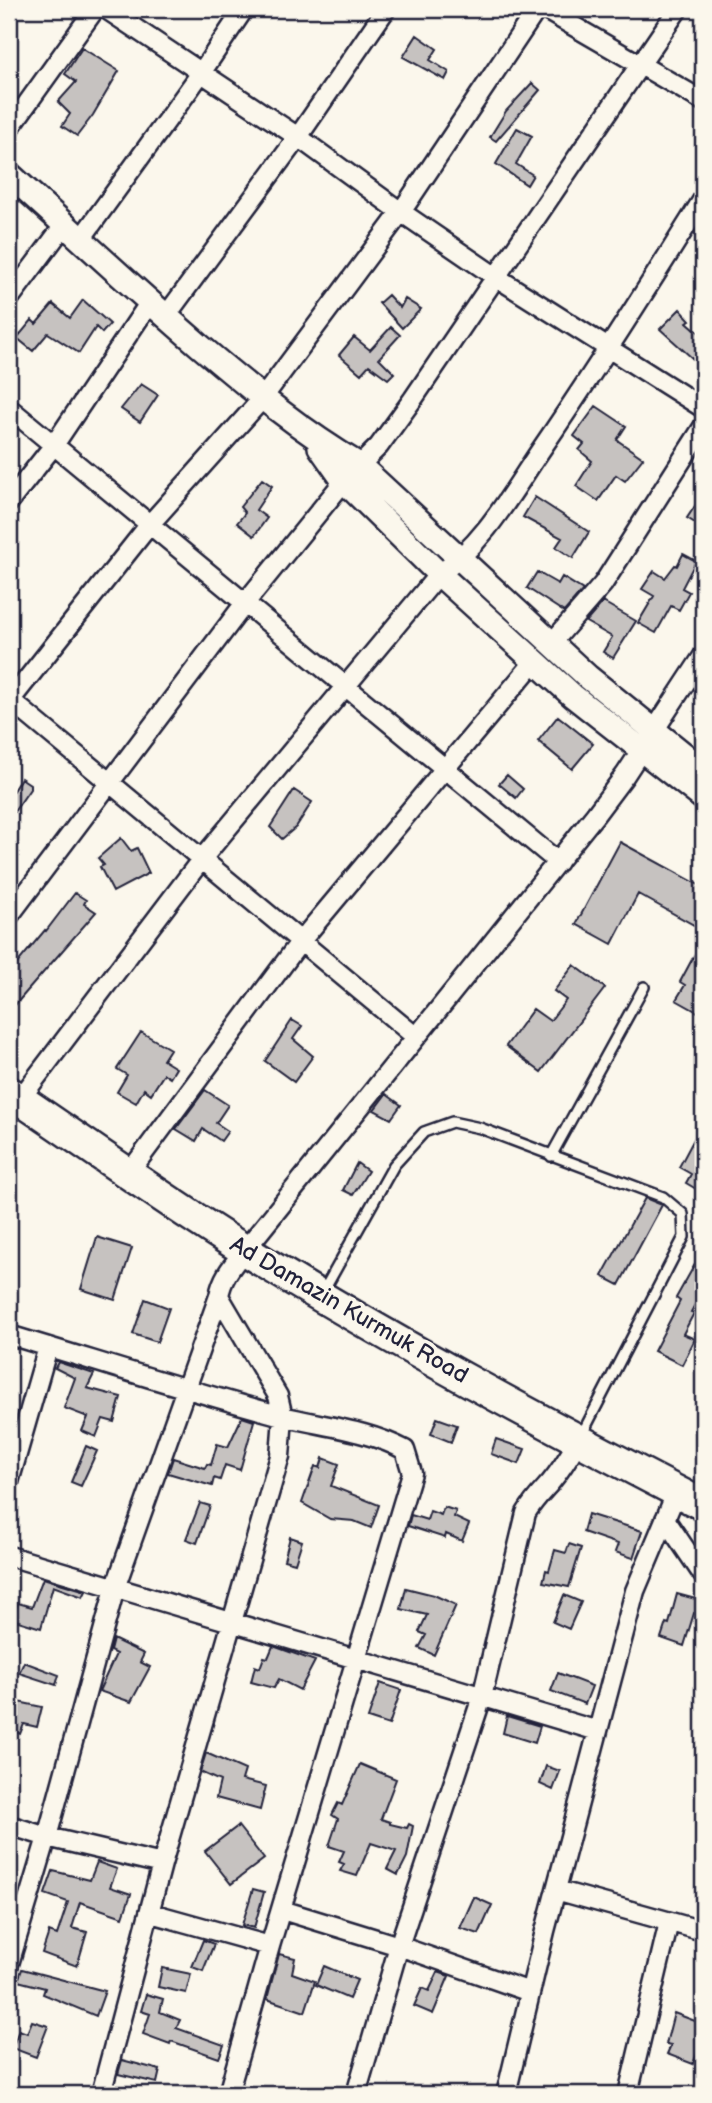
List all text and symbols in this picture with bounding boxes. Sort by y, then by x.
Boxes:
street label: Ad Damazin Kurmuk Road [225,1230,473,1390]

